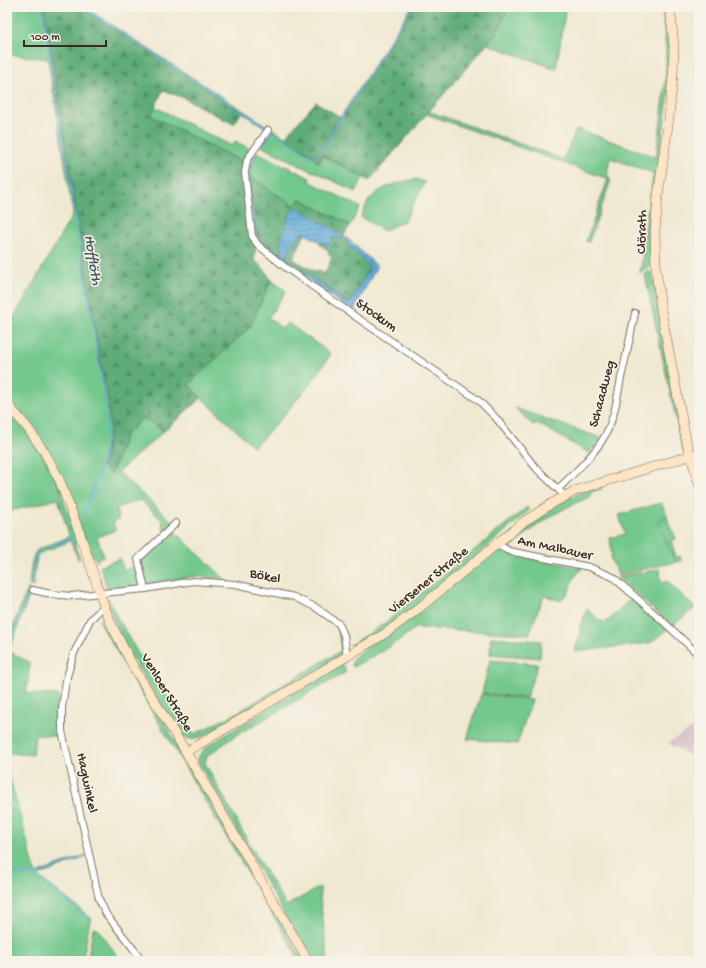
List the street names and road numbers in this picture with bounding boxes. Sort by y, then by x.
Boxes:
street label: Clörath [634,209,652,254]
street label: Stockum [352,296,400,336]
street label: Schaadweg [586,359,620,429]
street label: Am Malbauer [516,533,595,565]
street label: Viersener Straße [385,543,473,619]
street label: Bökel [247,565,282,589]
street label: Venloer Straße [135,650,196,736]
street label: Hagwinkel [71,751,101,815]

